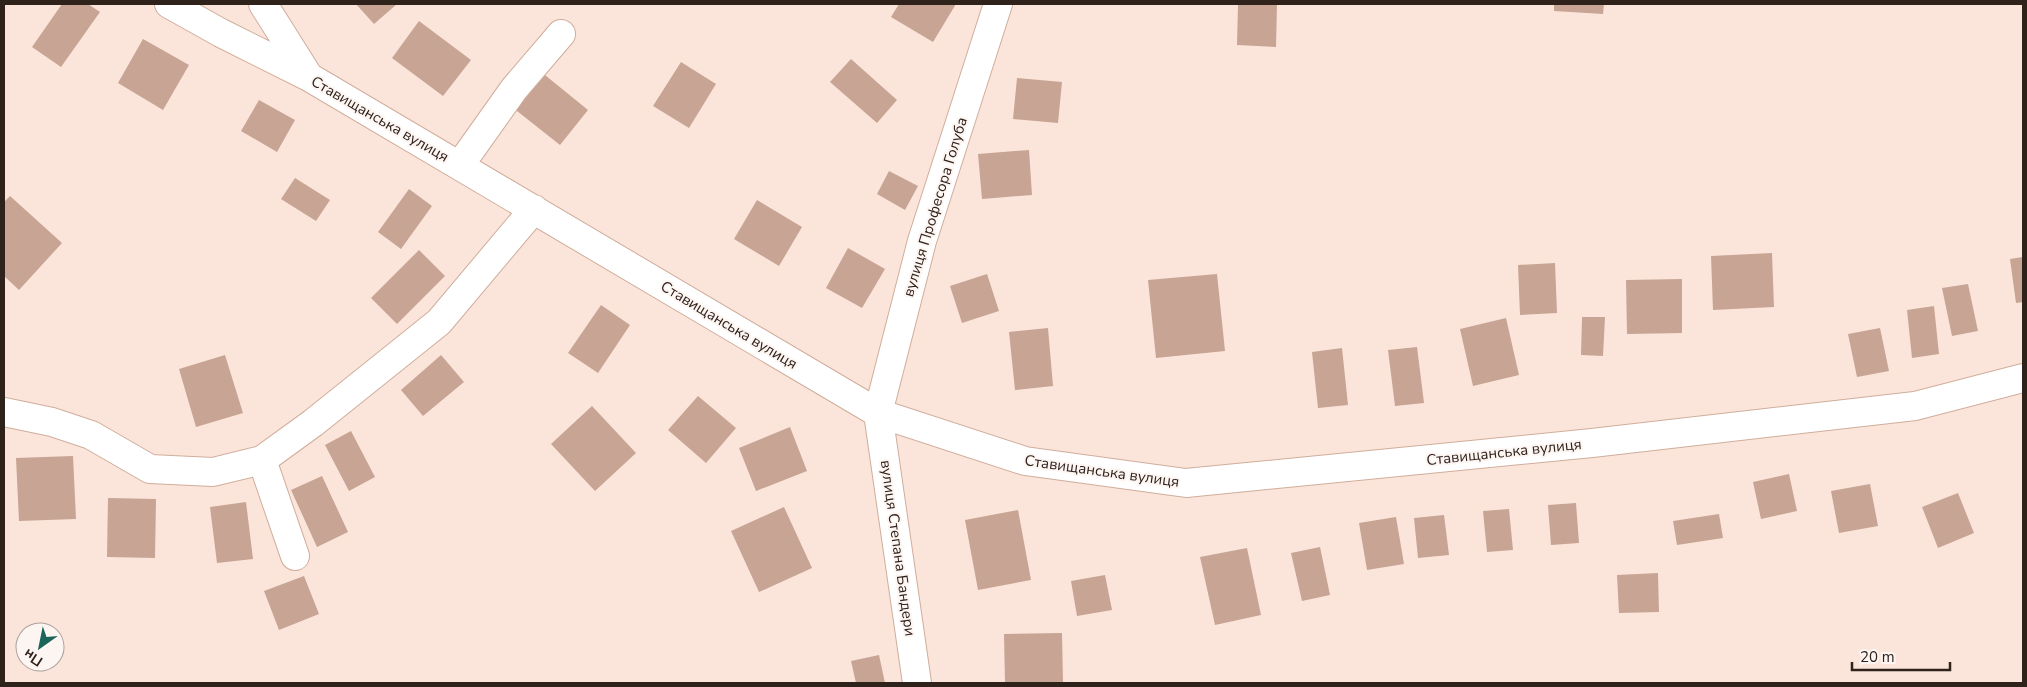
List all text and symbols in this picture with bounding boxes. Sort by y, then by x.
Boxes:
street label: Ставищанська вулиця [307,71,453,167]
street label: вулиця Професора Голуба [898,115,972,299]
street label: Ставищанська вулиця [657,276,801,374]
street label: Ставищанська вулиця [1425,434,1583,470]
street label: Ставищанська вулиця [1023,450,1181,492]
street label: вулиця Степана Бандери [876,459,920,637]
north arrow [15,622,65,672]
scale bar [1852,640,1950,672]
text: Пн [20,644,46,671]
text: 20 m [1860,647,1895,667]

